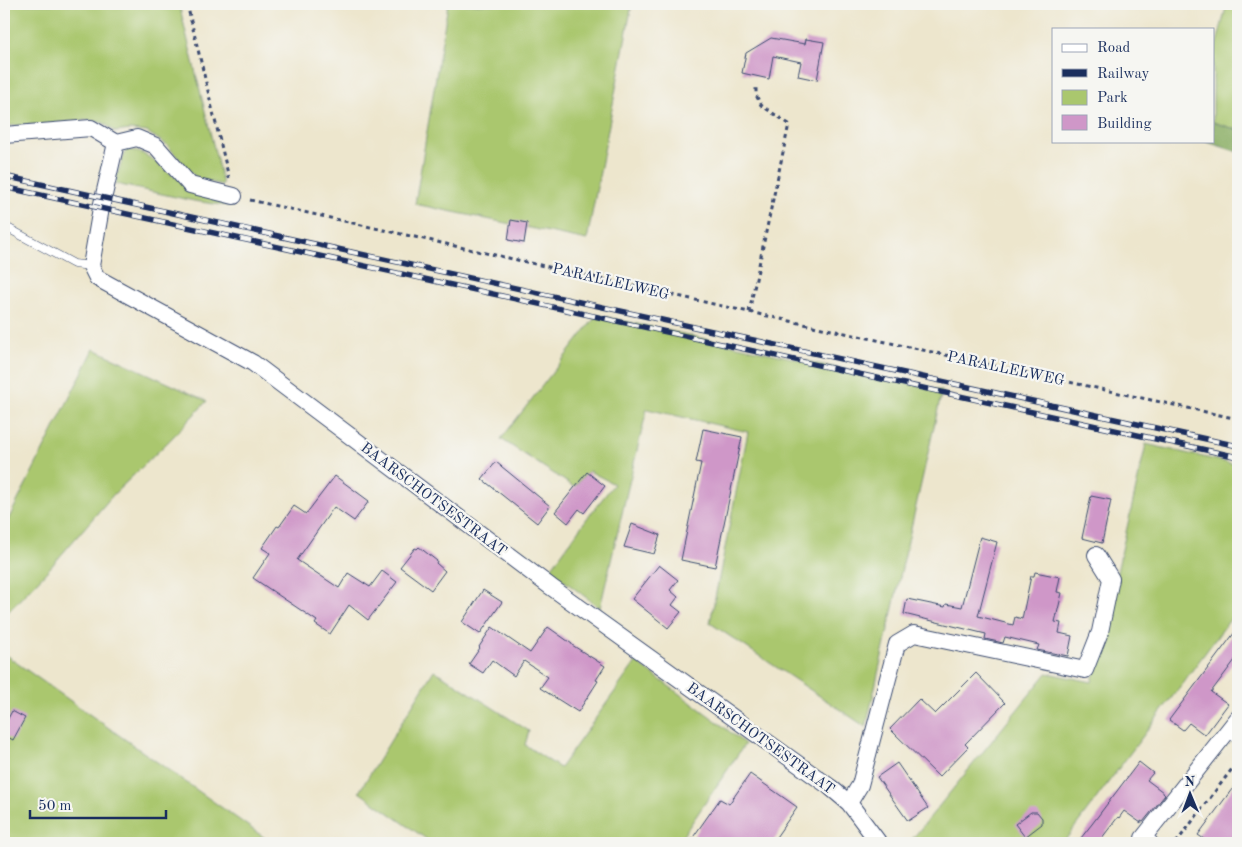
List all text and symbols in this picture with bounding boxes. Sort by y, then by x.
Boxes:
legend [1052,28,1214,142]
text: Road [1097,41,1131,56]
text: Railway [1097,67,1150,82]
text: Park [1097,91,1128,106]
text: Building [1097,117,1152,132]
street label: PARALLELWEG [551,262,671,303]
street label: PARALLELWEG [946,350,1066,389]
street label: BAARSCHOTSESTRAAT [357,440,509,560]
street label: BAARSCHOTSESTRAAT [683,681,837,798]
north arrow [1164,770,1214,820]
text: N [1184,775,1196,789]
scale bar [30,787,166,819]
text: 50 m [38,799,72,814]

